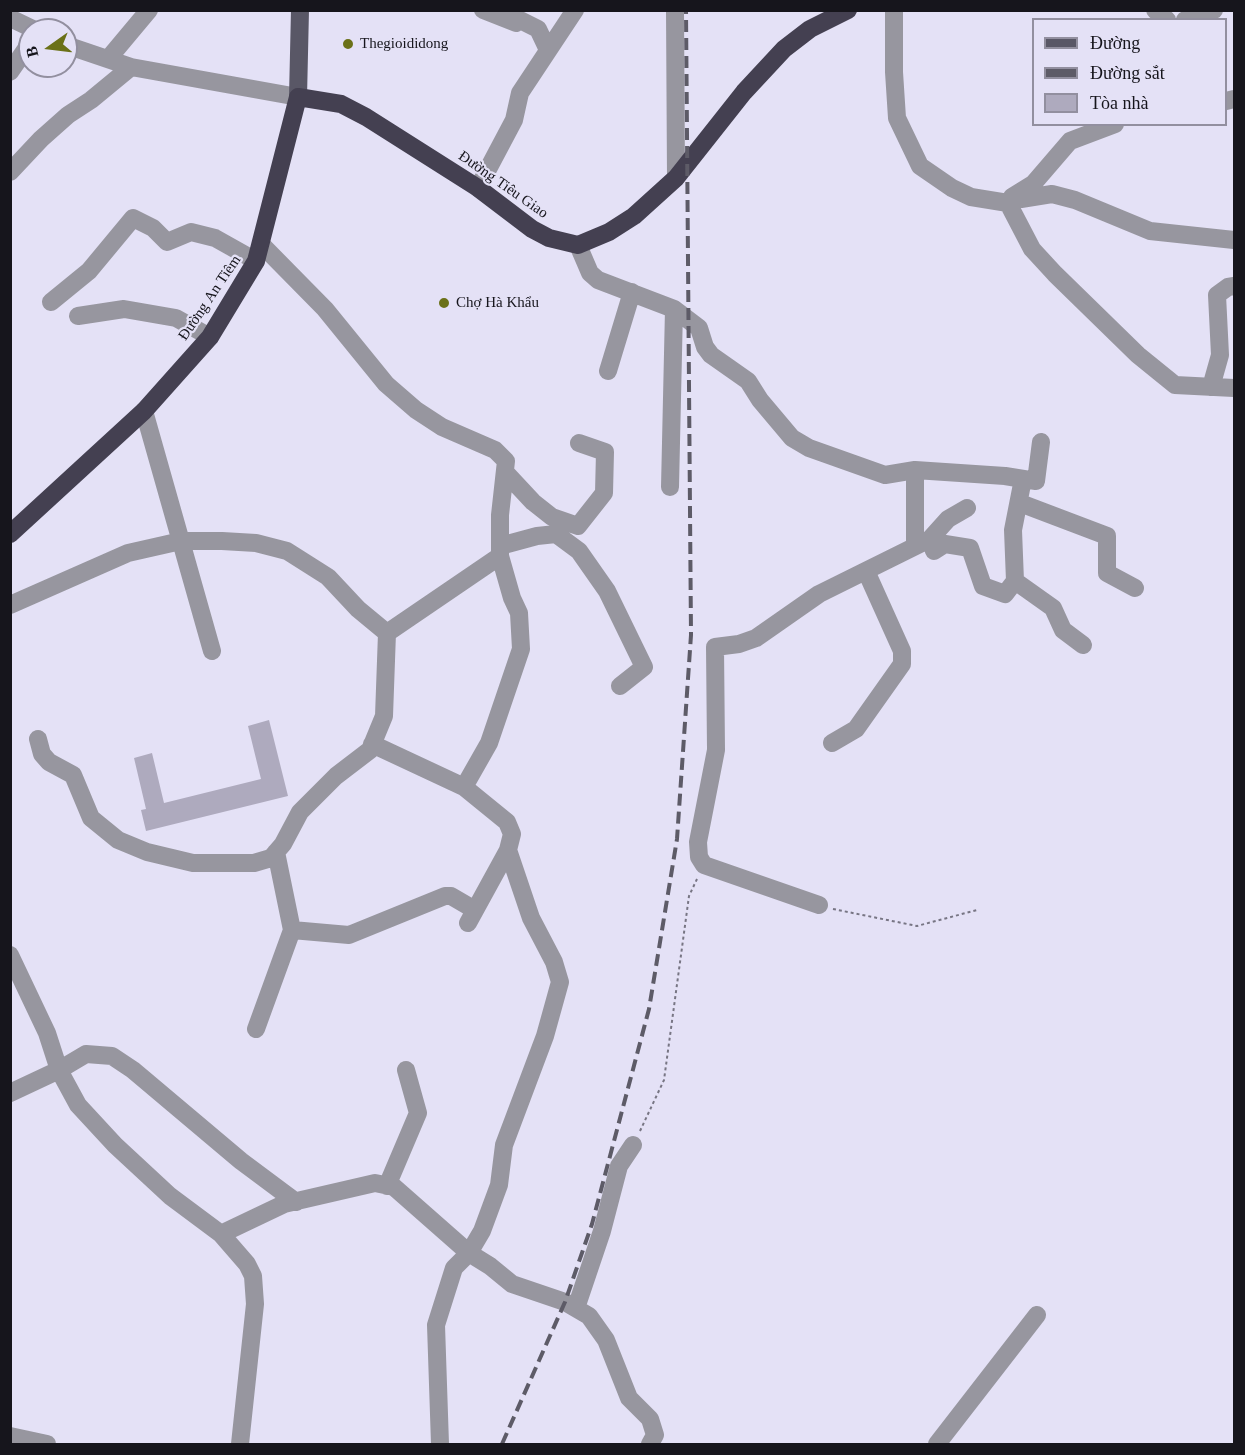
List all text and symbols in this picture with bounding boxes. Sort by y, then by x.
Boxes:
north arrow [18,18,78,78]
legend [1032,18,1227,126]
text: Đường [1090,33,1140,53]
place label: Thegioididong [360,35,448,53]
marker: Thegioididong [341,37,355,51]
text: B [22,45,42,59]
text: Đường sắt [1090,63,1165,83]
text: Tòa nhà [1090,93,1148,113]
street label: Đường Tiêu Giao [455,147,551,223]
street label: Đường An Tiêm [175,252,245,344]
place label: Chợ Hà Khẩu [456,294,539,312]
marker: Chợ Hà Khẩu [437,296,451,310]

